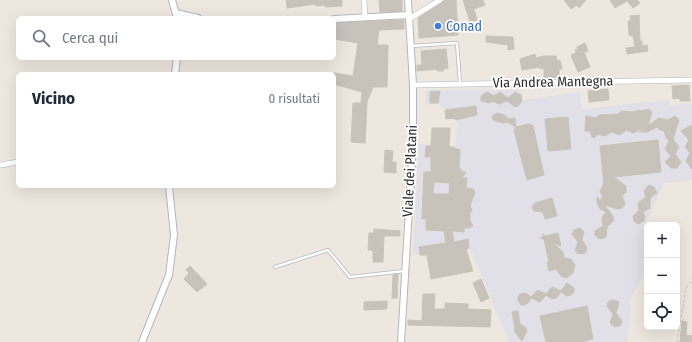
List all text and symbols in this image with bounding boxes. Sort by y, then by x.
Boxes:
search box [16,16,336,60]
place label: Conad [446,18,482,35]
marker: Conad [433,21,443,31]
icon: search [30,27,52,49]
text: Cerca qui [62,29,118,47]
street label: Via Andrea Mantegna [492,72,614,92]
text: Vicino [32,88,75,109]
text: 0 risultati [269,91,320,106]
street label: Viale dei Platani [399,124,421,218]
map controls [644,222,680,330]
button: + [644,222,680,258]
button: − [644,258,680,294]
button: locate [644,294,680,330]

